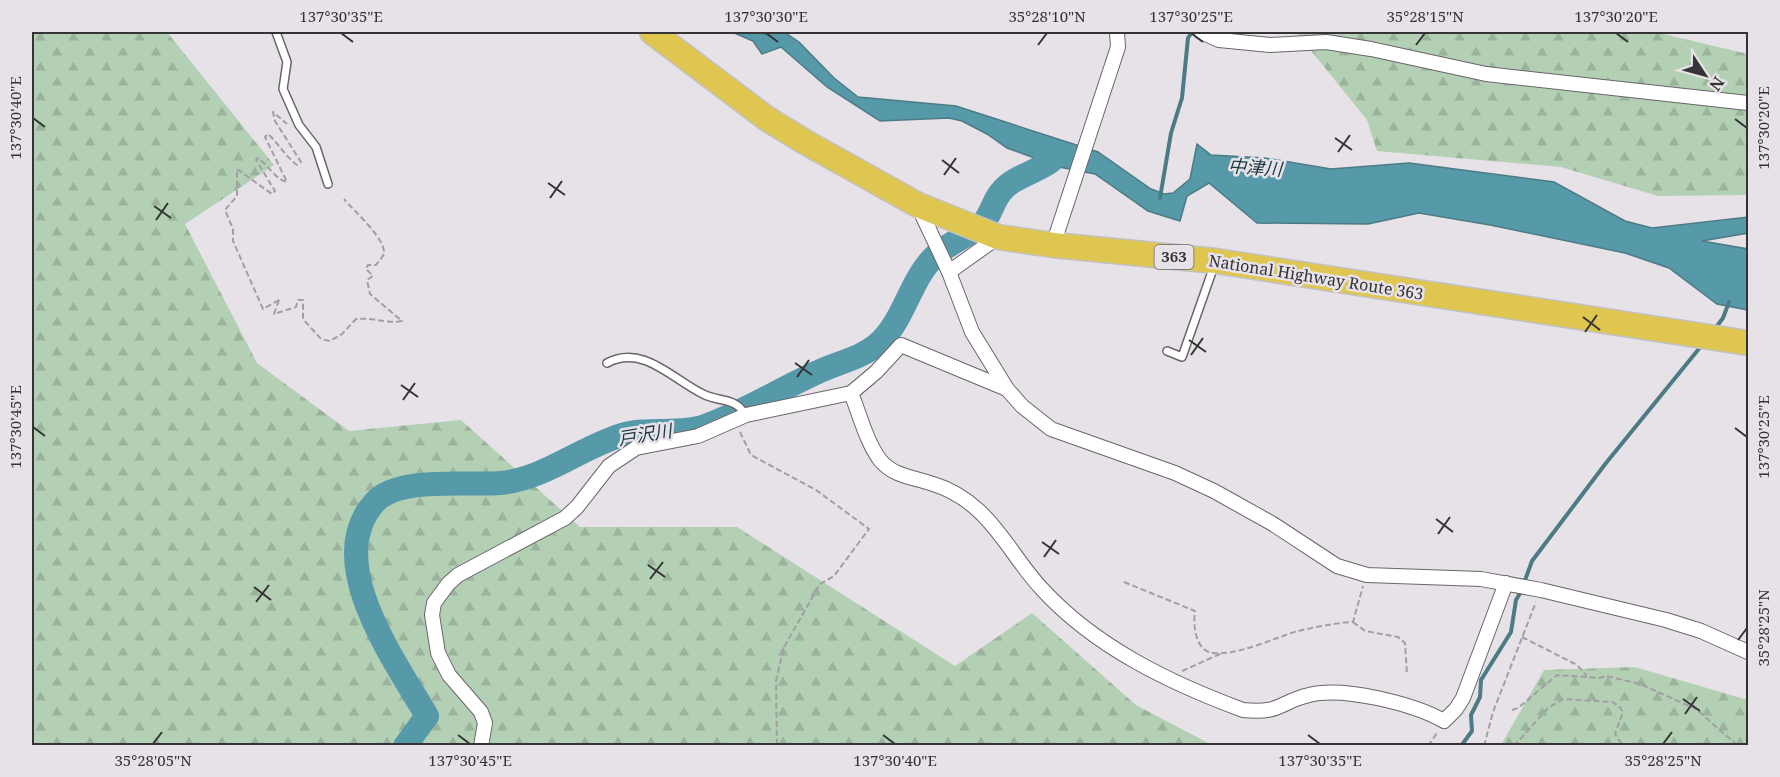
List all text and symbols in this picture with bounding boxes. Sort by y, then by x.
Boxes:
text: 137°30'35"E [299,6,383,26]
text: 137°30'30"E [724,6,808,26]
text: 35°28'10"N [1008,6,1086,26]
text: 137°30'25"E [1149,6,1233,26]
text: 35°28'15"N [1386,6,1464,26]
text: 137°30'20"E [1574,6,1658,26]
north arrow [1675,45,1735,105]
text: N [1704,72,1730,96]
text: 137°30'40"E [5,76,25,160]
text: 137°30'20"E [1753,86,1773,170]
water label: 中津川 [1227,153,1285,181]
road number: 363 [1154,245,1194,269]
street label: National Highway Route 363 [1207,249,1425,305]
text: 137°30'45"E [5,385,25,469]
text: 137°30'25"E [1753,395,1773,479]
water label: 戸沢川 [616,418,675,450]
text: 35°28'25"N [1753,589,1773,667]
text: 35°28'05"N [114,750,192,770]
text: 137°30'45"E [428,750,512,770]
text: 137°30'40"E [853,750,937,770]
text: 137°30'35"E [1278,750,1362,770]
text: 35°28'25"N [1624,750,1702,770]

